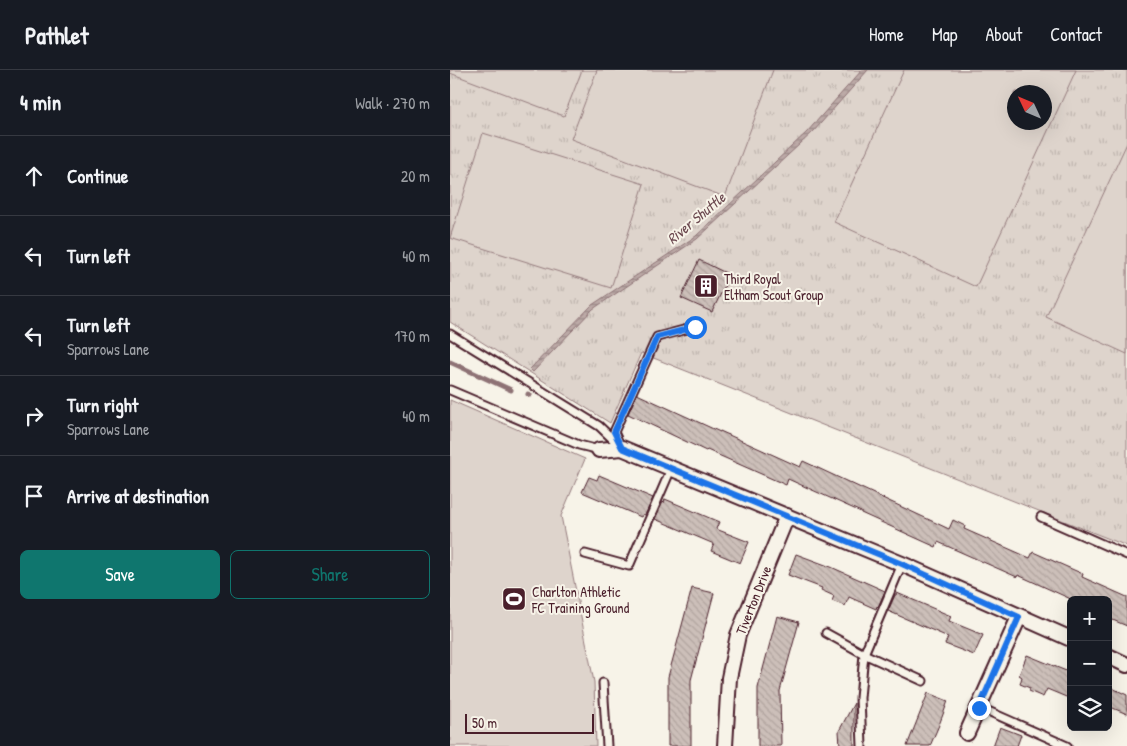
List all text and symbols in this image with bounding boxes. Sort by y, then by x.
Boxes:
text: Pathlet [25,19,88,51]
text: Home [869,22,904,47]
text: Map [932,22,957,47]
text: About [985,22,1022,47]
text: Contact [1050,22,1102,47]
north arrow [1007,85,1052,130]
text: 4 min [20,88,61,117]
text: Walk · 270 m [355,92,430,114]
icon: ahead [20,162,48,190]
text: Continue [67,163,128,189]
text: 20 m [401,165,430,187]
water label: River Shuttle [662,187,731,249]
icon: left [20,242,48,270]
text: Turn left [67,243,130,269]
text: 40 m [402,245,430,267]
place label: Third Royal Eltham Scout Group [724,269,823,305]
building icon: Third Royal Eltham Scout Group [693,273,719,299]
text: Turn left [67,312,130,338]
route start [684,316,707,339]
icon: left [20,322,48,350]
text: 170 m [395,325,430,347]
text: Sparrows Lane [67,338,149,360]
text: Turn right [67,392,138,418]
icon: right [20,402,48,430]
text: 40 m [402,405,430,427]
text: Sparrows Lane [67,418,149,440]
icon: arrive [20,482,48,510]
text: Arrive at destination [67,483,209,509]
button: Save [20,550,220,599]
button: Share [230,550,430,599]
street label: Tiverton Drive [731,562,776,637]
place label: Charlton Athletic FC Training Ground [531,582,630,618]
sports icon: Charlton Athletic FC Training Ground [501,586,527,612]
map controls [1067,596,1112,731]
button: + [1067,596,1112,641]
button: − [1067,641,1112,686]
button: layers [1067,686,1112,731]
route end [968,697,991,720]
scale bar [465,711,594,734]
text: 50 m [472,713,497,732]

